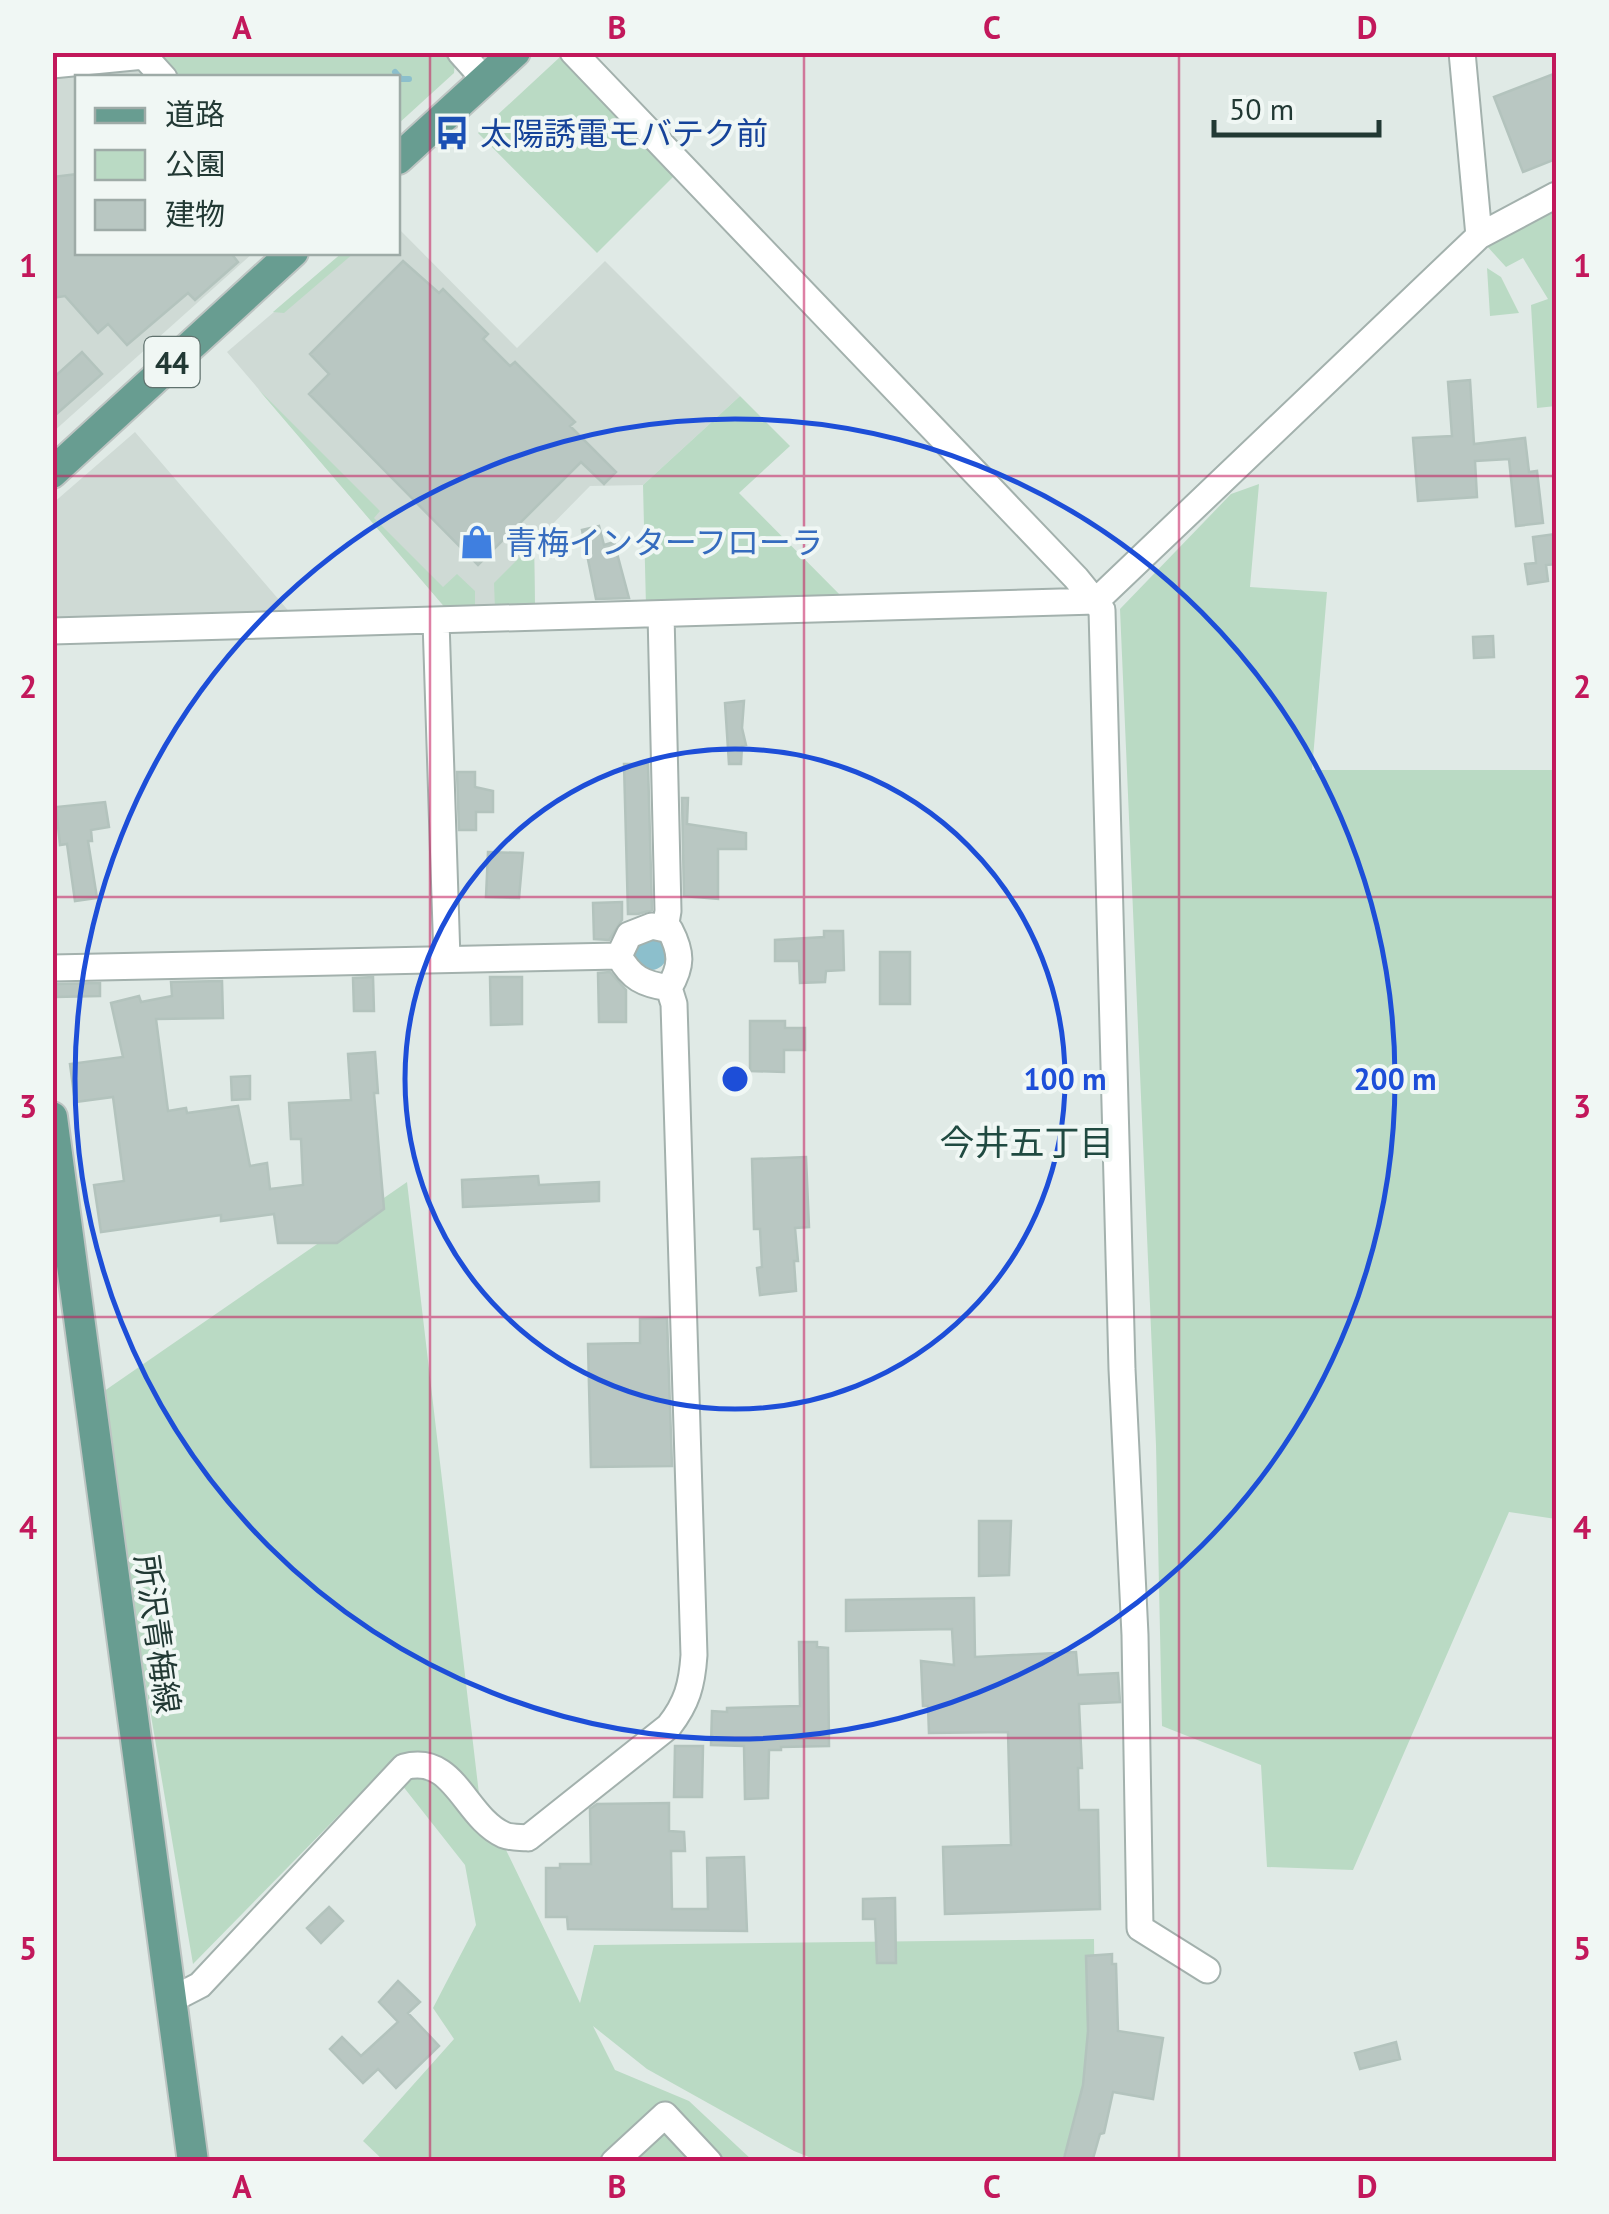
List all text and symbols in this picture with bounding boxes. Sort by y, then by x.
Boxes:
text: A [232,6,252,48]
text: B [608,6,626,48]
text: C [983,6,1001,48]
text: D [1357,6,1377,48]
legend [75,75,400,255]
scale bar [1214,75,1379,137]
text: 50 m [1229,89,1294,128]
text: 道路 [165,94,225,133]
place label: 太陽誘電モバテク前 [480,112,768,154]
bus stop icon: 太陽誘電モバテク前 [433,114,471,152]
text: 公園 [165,144,225,183]
text: 建物 [165,194,225,233]
text: 1 [19,244,37,286]
text: 1 [1573,244,1591,286]
road number: 44 [144,337,200,387]
place label: 青梅インターフローラ [505,521,823,563]
shop icon: 青梅インターフローラ [458,523,496,561]
text: 2 [19,665,37,707]
text: 2 [1573,665,1591,707]
text: 100 m [1024,1059,1106,1098]
text: 200 m [1354,1059,1436,1098]
centre of rings [717,1061,753,1097]
text: 3 [19,1085,37,1127]
text: 3 [1573,1085,1591,1127]
district label: 今井五丁目 [939,1119,1115,1165]
text: 4 [19,1506,37,1548]
text: 4 [1573,1506,1591,1548]
street label: 所沢青梅線 [126,1552,190,1716]
text: 5 [19,1927,37,1969]
text: 5 [1573,1927,1591,1969]
text: A [232,2165,252,2207]
text: B [608,2165,626,2207]
text: C [983,2165,1001,2207]
text: D [1357,2165,1377,2207]

